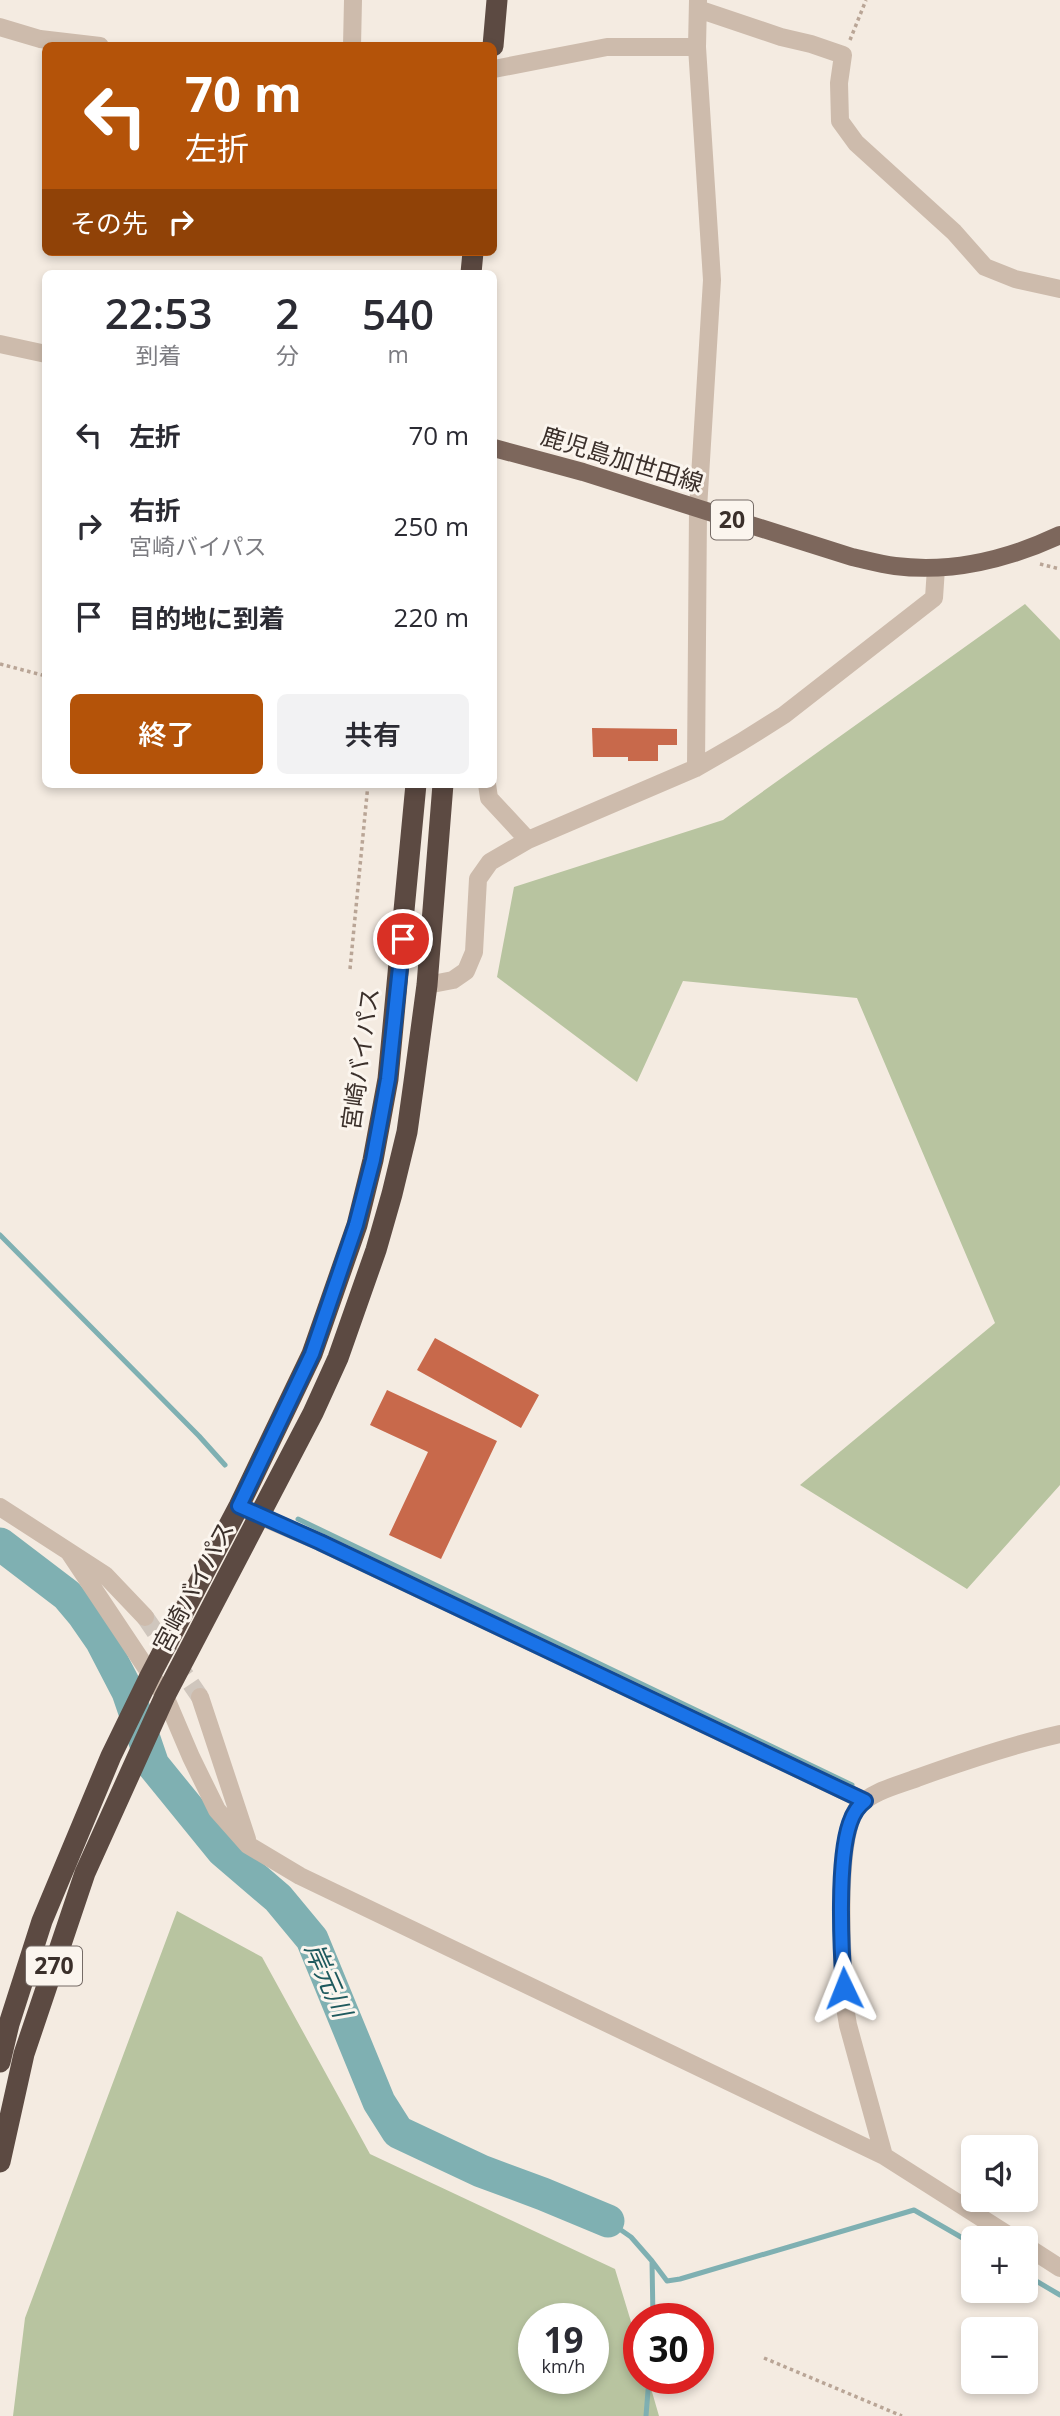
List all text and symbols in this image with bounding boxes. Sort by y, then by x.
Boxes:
text: 70 m [185,60,302,126]
icon: left [70,70,161,161]
text: 左折 [185,126,249,169]
icon: right [162,203,200,241]
text: その先 [70,205,148,241]
text: 22:53 [105,284,212,341]
text: 2 [275,284,299,341]
text: 540 [362,285,434,342]
text: m [387,338,409,370]
text: 到着 [136,339,182,371]
text: 分 [276,339,299,371]
icon: left [70,416,108,454]
text: 70 m [408,417,469,453]
text: 左折 [129,418,181,454]
street label: 鹿児島加世田線 [537,418,708,499]
text: 右折 [129,492,181,528]
road number: 20 [711,500,753,540]
icon: right [70,507,108,545]
text: 250 m [394,508,469,544]
text: 宮崎バイパス [129,530,267,562]
icon: arrive [70,598,108,636]
text: 220 m [394,599,469,635]
text: 目的地に到着 [129,600,285,636]
button: 終了 [70,694,263,774]
button: 共有 [277,694,469,774]
pin [373,909,433,969]
icon: arrive [384,920,422,958]
street label: 宮崎バイパス [333,985,386,1132]
street label: 宮崎バイパス [144,1515,241,1657]
water label: 岸元川 [297,1937,362,2025]
road number: 270 [26,1946,82,1985]
position arrow [807,1951,881,2025]
map controls [961,2135,1038,2394]
button: sound [961,2135,1038,2212]
button: + [961,2226,1038,2303]
speed limit sign: 30 [623,2303,714,2394]
text: 19 [543,2316,584,2363]
button: − [961,2317,1038,2394]
text: km/h [542,2354,585,2378]

